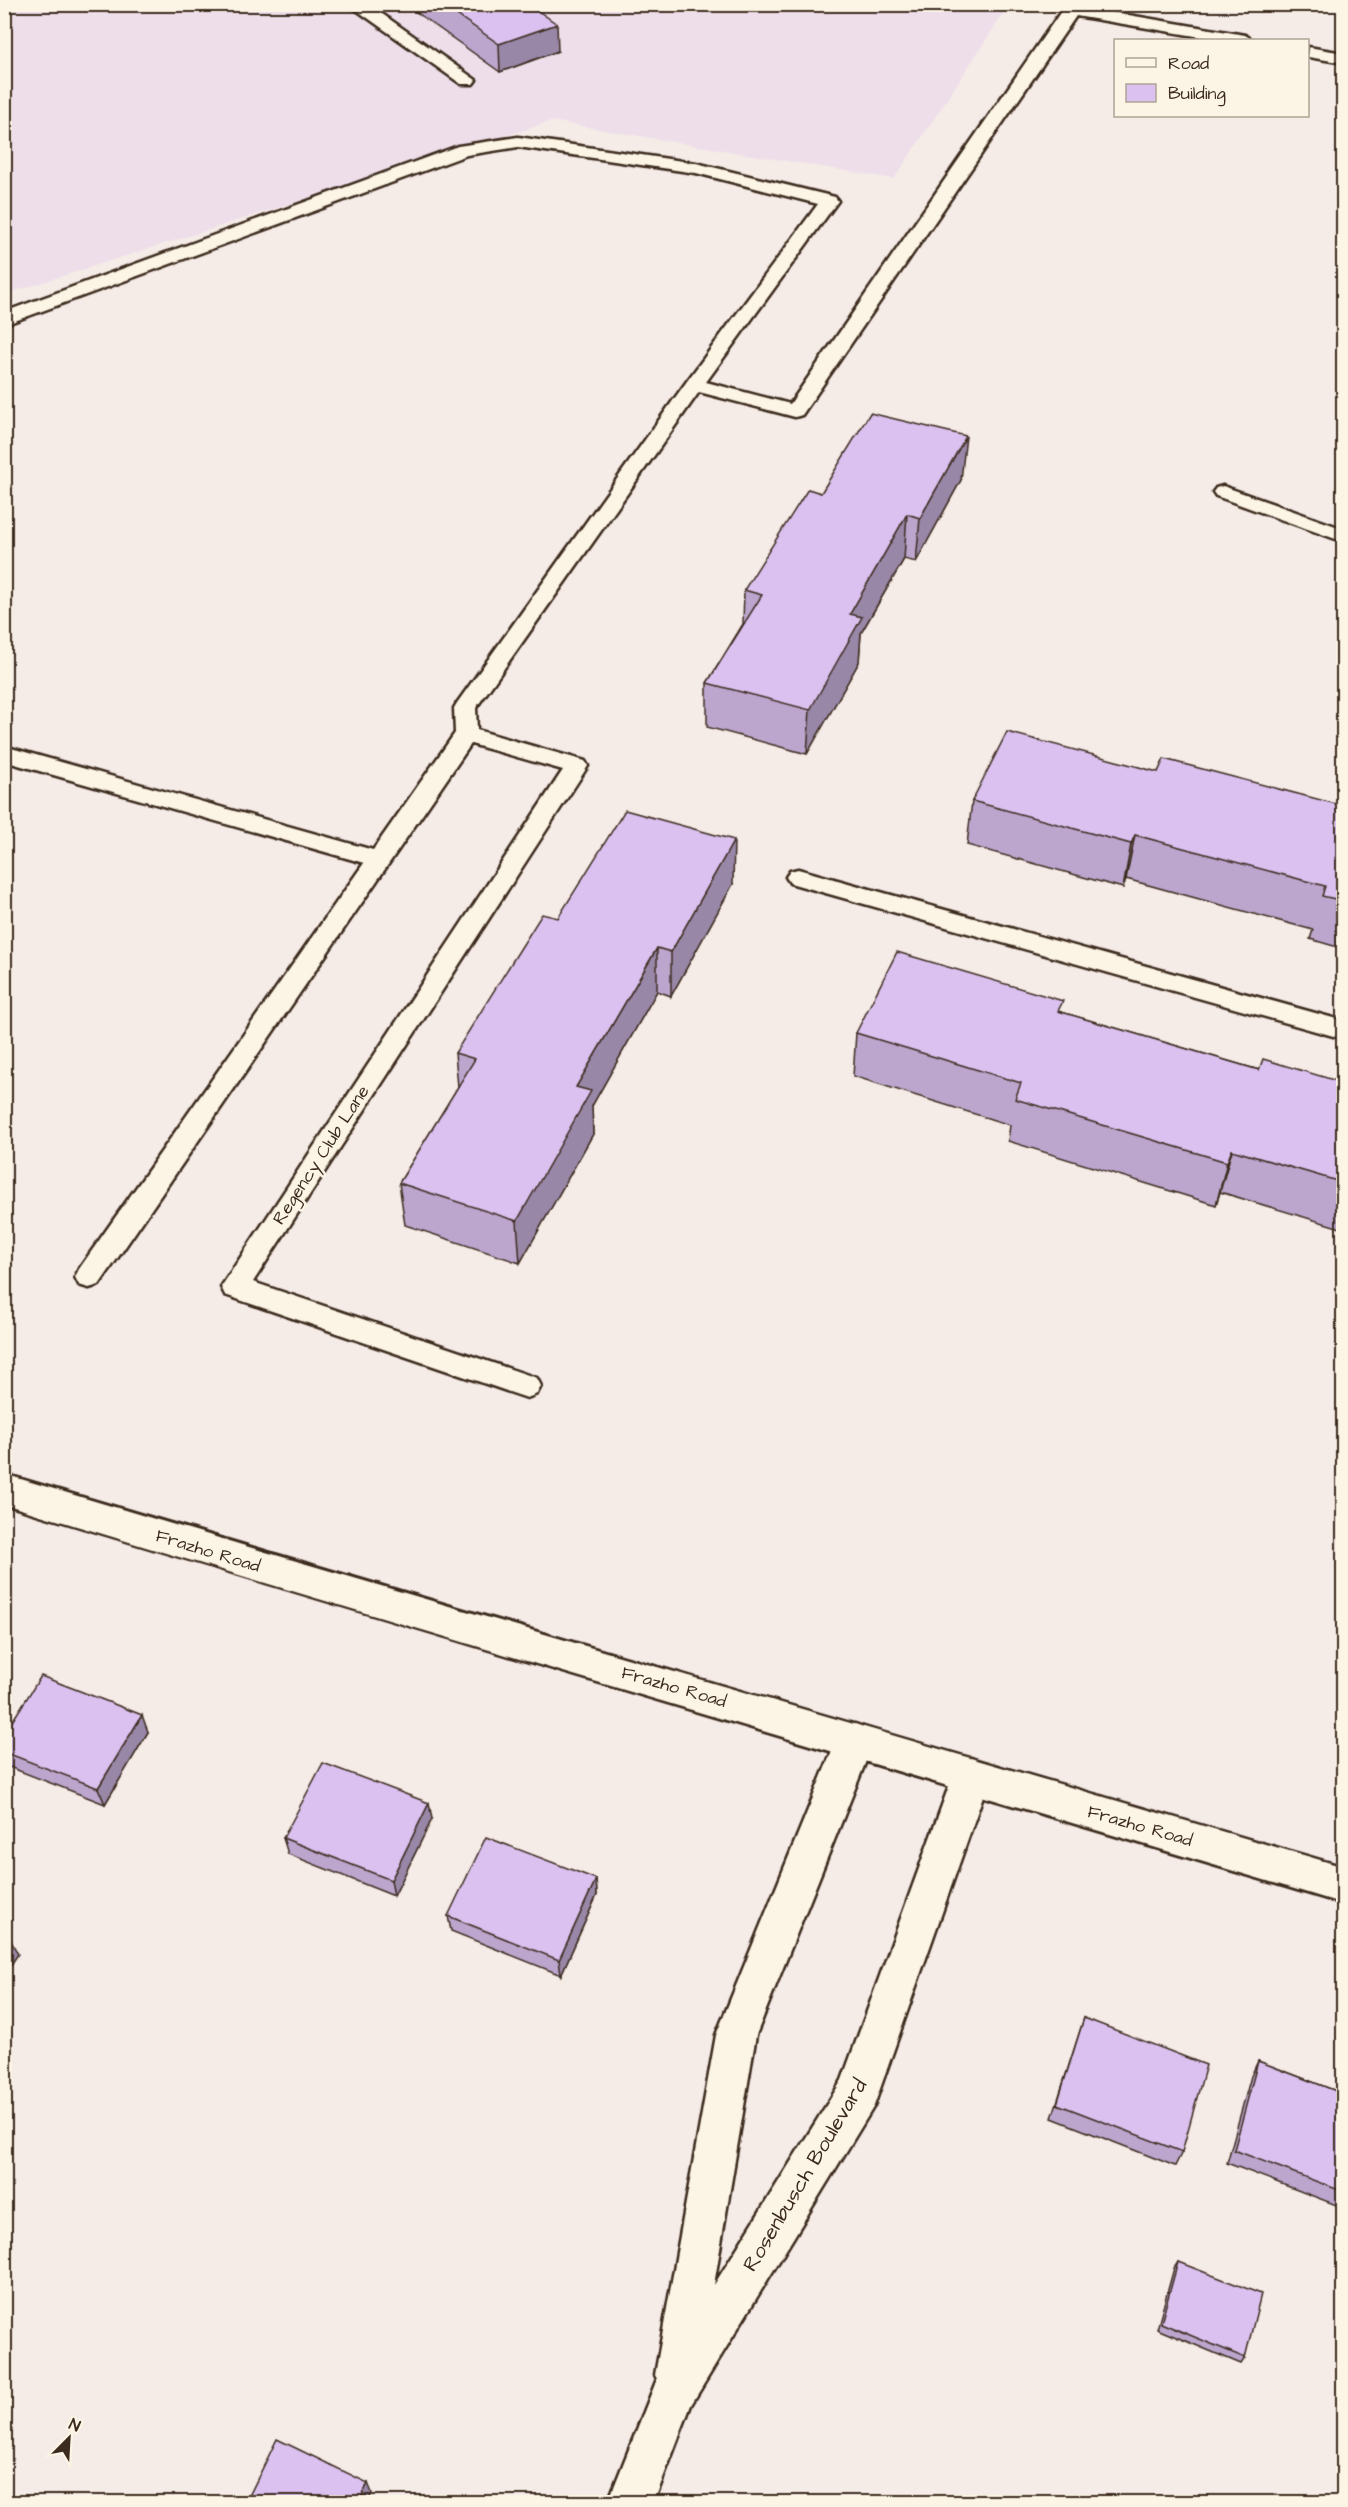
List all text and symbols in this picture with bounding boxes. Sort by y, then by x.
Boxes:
legend [1114,39,1309,117]
text: Road [1168,51,1209,76]
text: Building [1168,81,1226,107]
street label: Regency Club Lane [267,1080,376,1230]
street label: Frazho Road [153,1523,263,1579]
street label: Frazho Road [619,1660,729,1714]
street label: Frazho Road [1085,1799,1195,1853]
street label: Rosenbusch Boulevard [736,2073,874,2277]
north arrow [39,2408,99,2468]
text: N [66,2413,84,2437]

